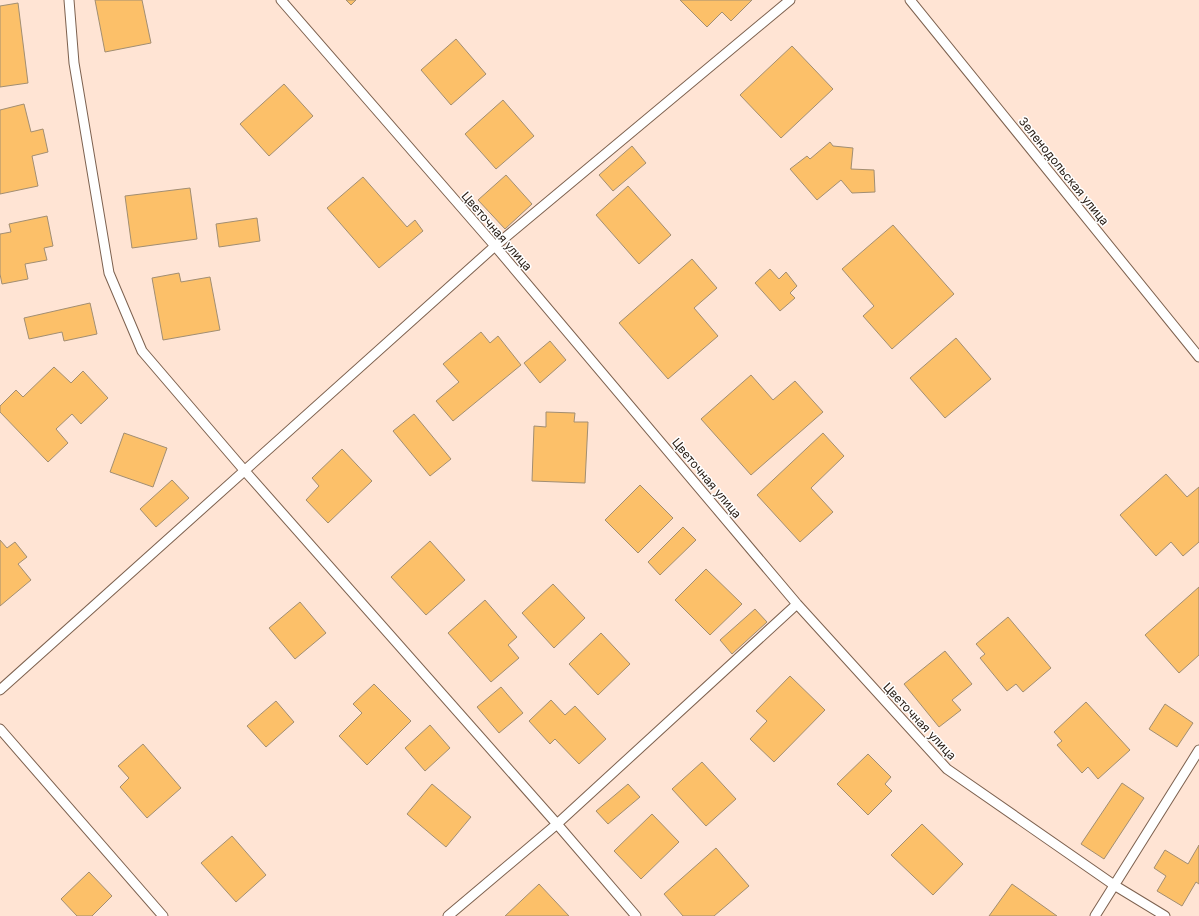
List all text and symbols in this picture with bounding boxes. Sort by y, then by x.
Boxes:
street label: Зеленодольская улица [1016,114,1112,228]
street label: Цветочная улица [459,188,535,274]
street label: Цветочная улица [669,435,745,521]
street label: Цветочная улица [880,679,960,763]

